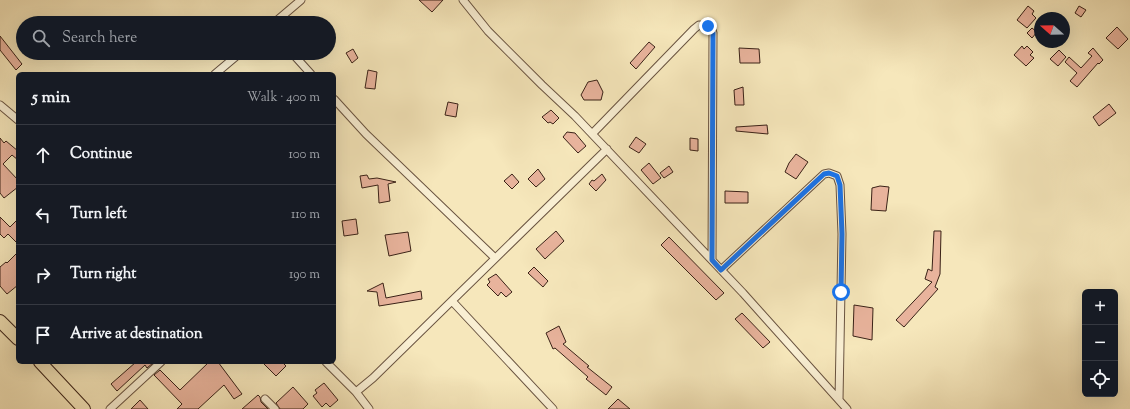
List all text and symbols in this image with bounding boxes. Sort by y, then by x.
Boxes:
north arrow [1034,12,1070,48]
search box [16,16,336,60]
route end [699,17,717,35]
icon: search [30,27,52,49]
text: Search here [62,28,137,49]
text: 5 min [32,86,70,110]
text: Walk · 400 m [247,89,320,107]
icon: ahead [32,144,54,166]
text: Continue [70,144,132,165]
text: 100 m [288,146,320,164]
icon: left [32,204,54,226]
text: Turn left [70,204,127,225]
text: 110 m [291,206,320,224]
icon: right [32,264,54,286]
text: Turn right [70,264,136,285]
text: 190 m [289,266,320,284]
route start [832,283,850,301]
map controls [1082,289,1118,397]
button: + [1082,289,1118,325]
icon: arrive [32,324,54,346]
text: Arrive at destination [70,324,203,345]
button: − [1082,325,1118,361]
button: locate [1082,361,1118,397]

